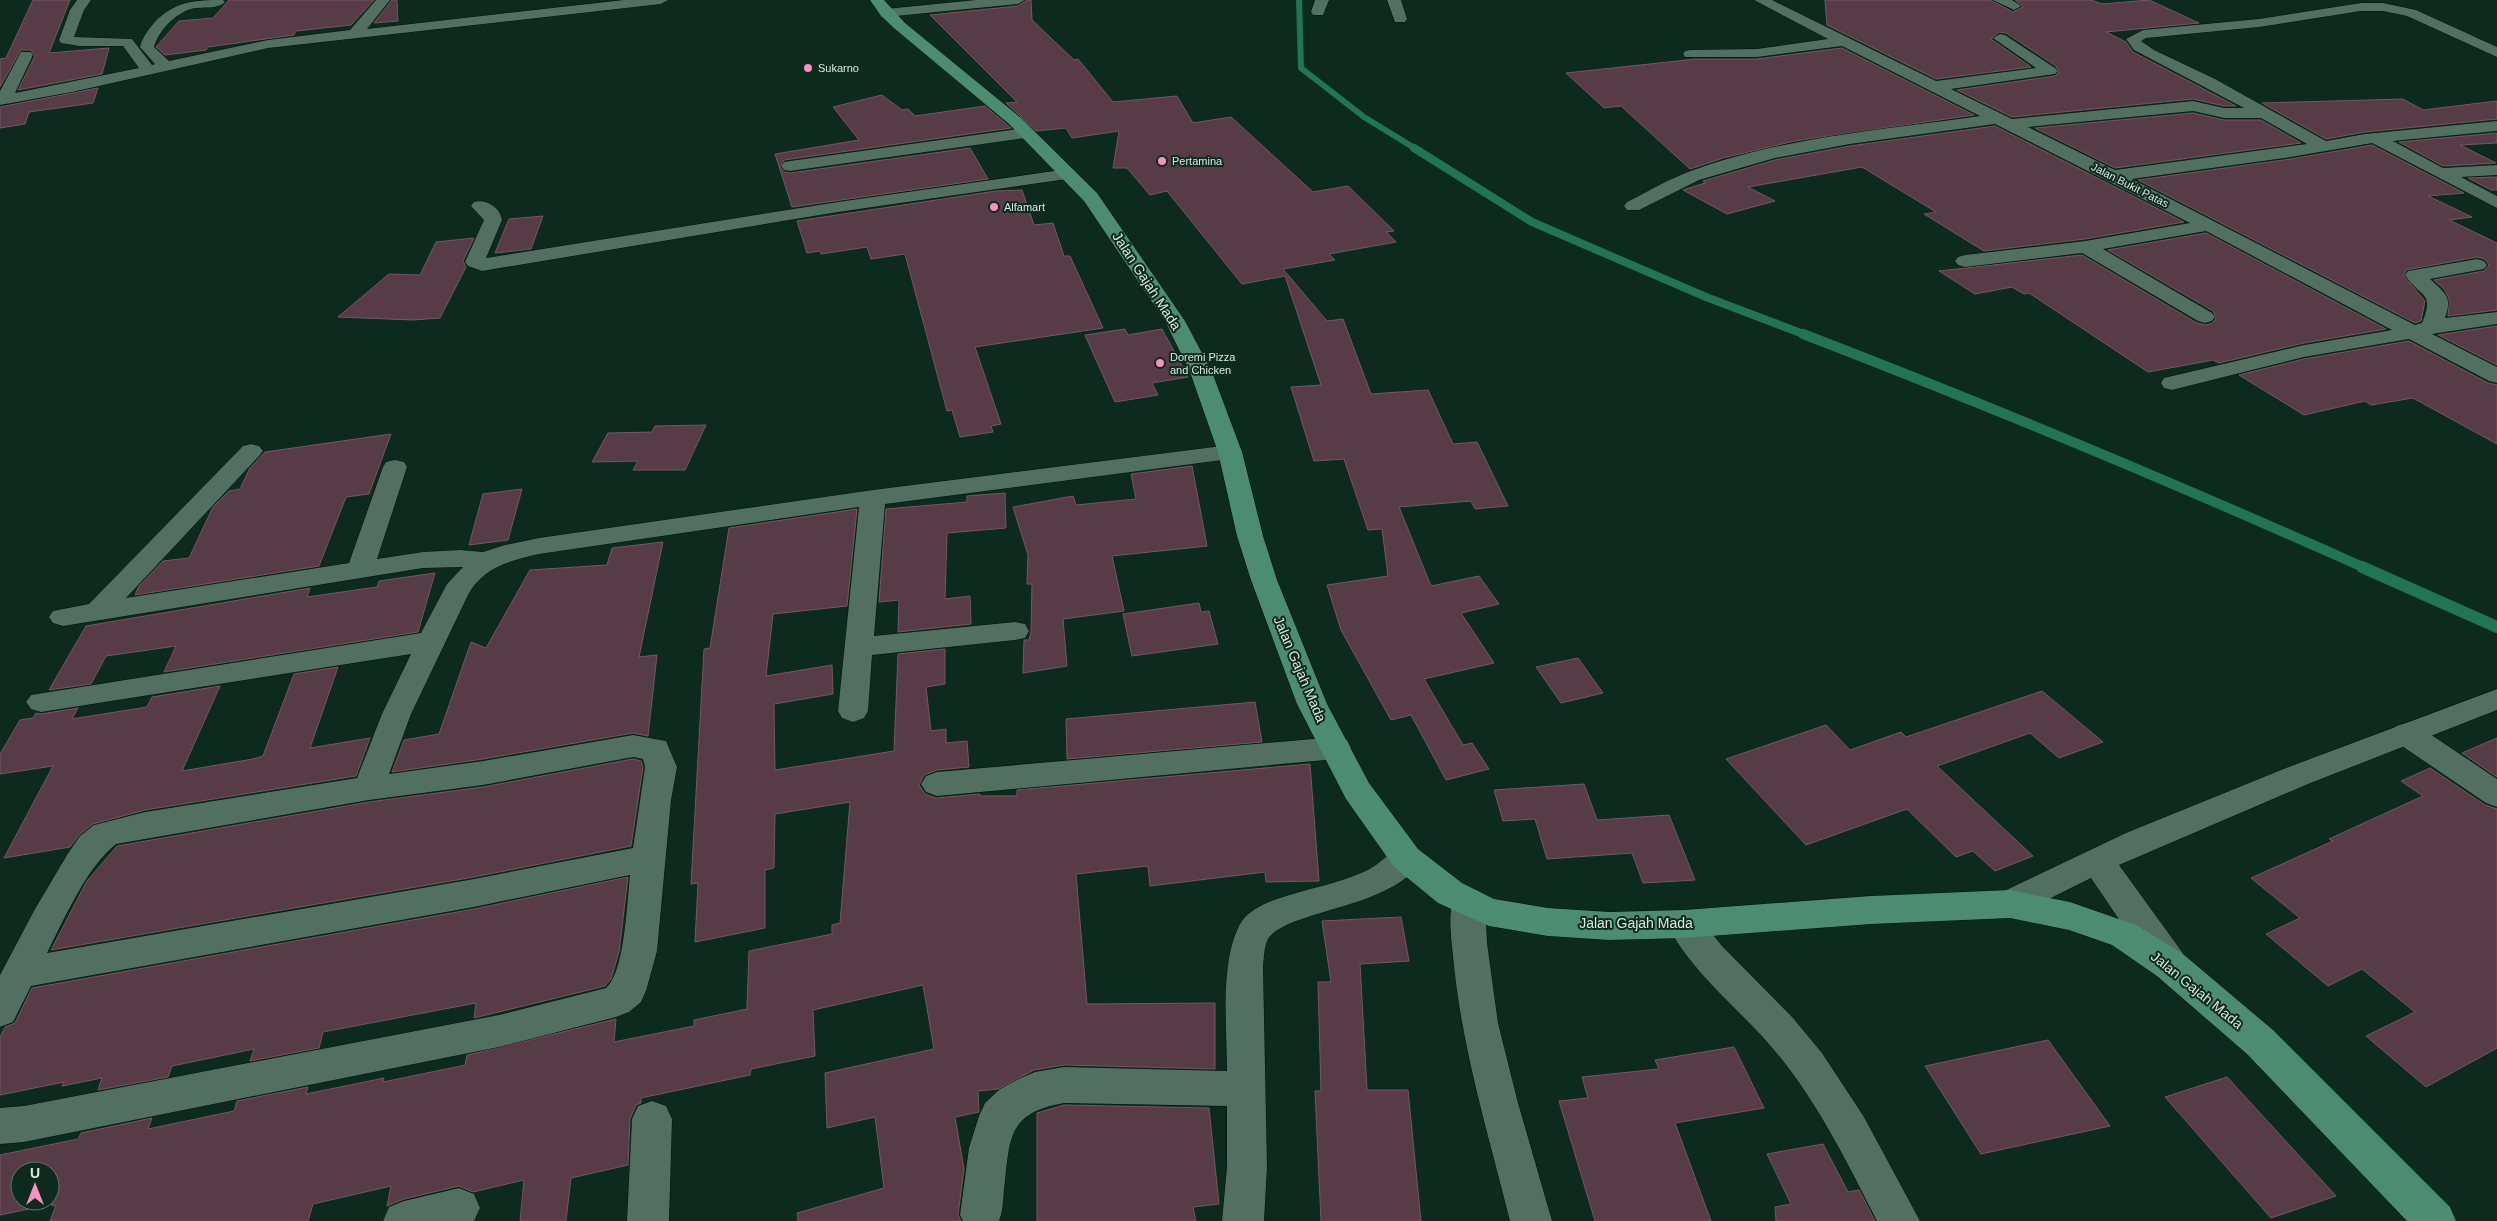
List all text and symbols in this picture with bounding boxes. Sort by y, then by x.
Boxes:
marker: Sukarno [802,62,814,74]
place label: Sukarno [818,62,859,74]
marker: Pertamina [1156,155,1168,167]
place label: Pertamina [1172,155,1223,167]
street label: Jalan Bukit Patas [2089,160,2171,210]
marker: Alfamart [988,201,1000,213]
place label: Alfamart [1004,201,1045,213]
street label: Jalan Gajah Mada [1109,229,1185,333]
place label: Doremi Pizza and Chicken [1170,351,1236,376]
marker: Doremi Pizza and Chicken [1154,357,1166,369]
street label: Jalan Gajah Mada [1270,614,1330,725]
street label: Jalan Gajah Mada [1579,915,1693,931]
street label: Jalan Gajah Mada [2148,948,2246,1032]
north arrow [10,1161,60,1211]
text: U [30,1165,40,1181]

